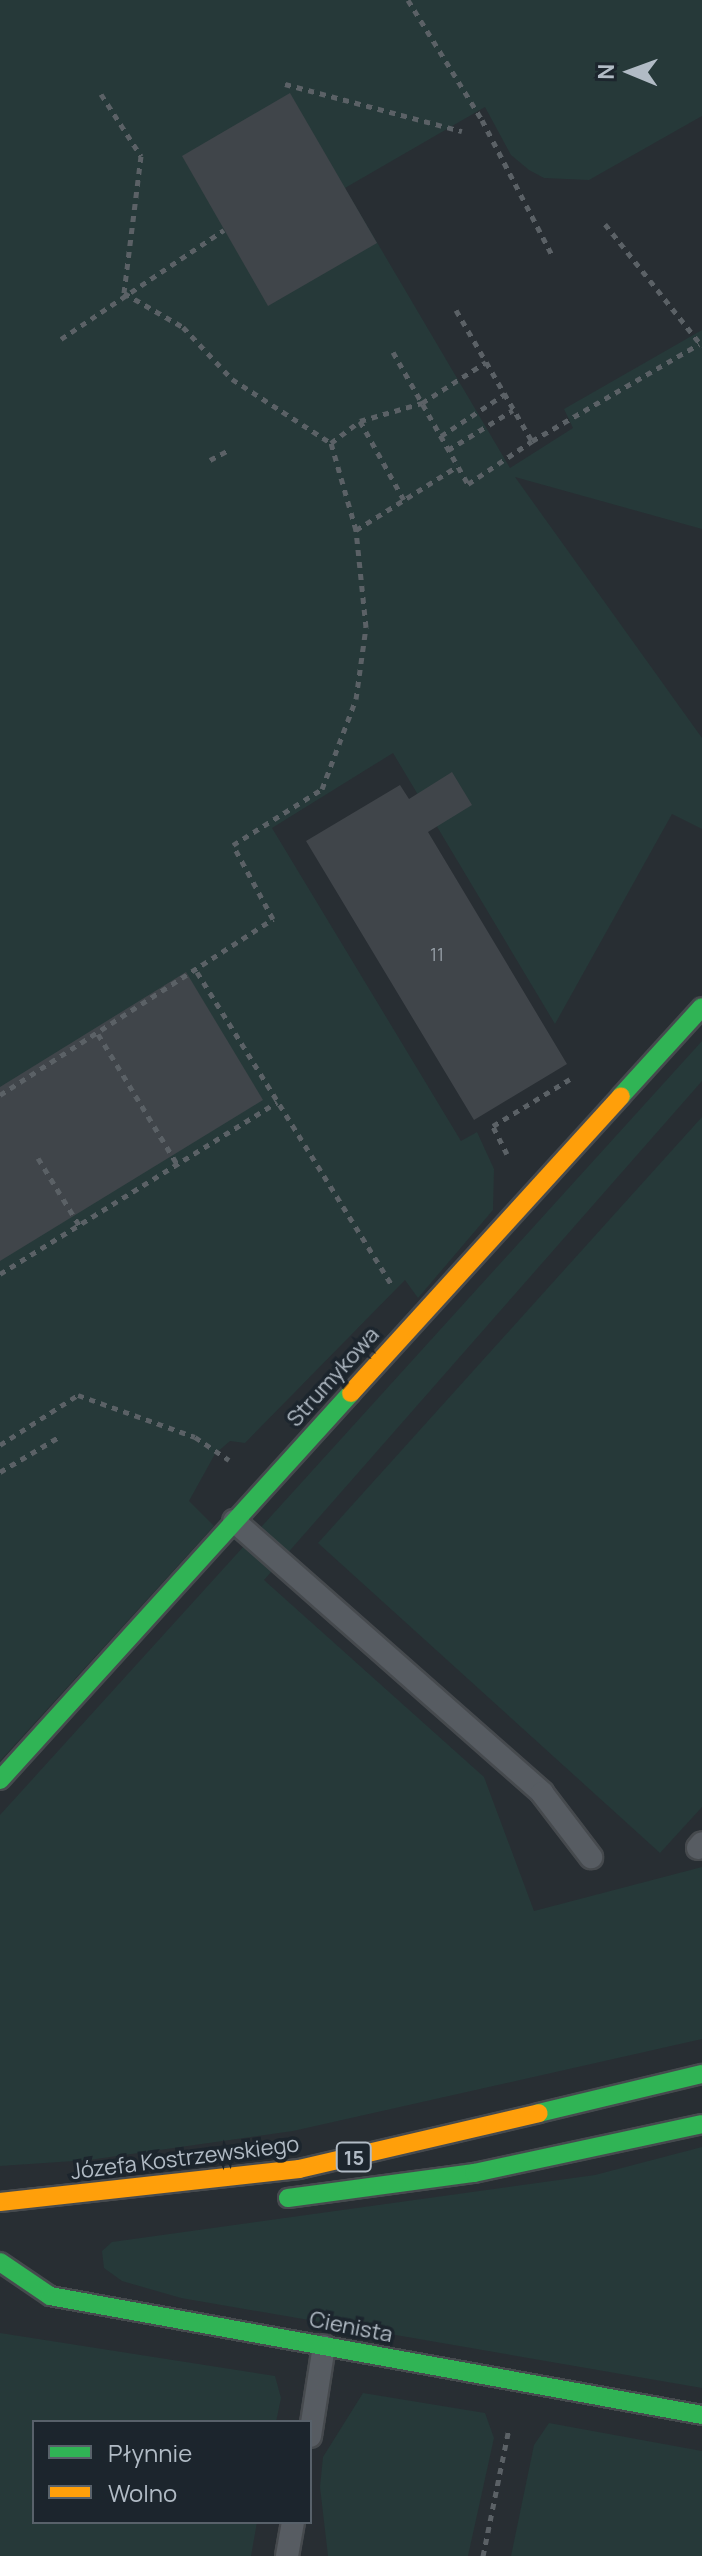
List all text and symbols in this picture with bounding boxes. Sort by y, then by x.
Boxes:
north arrow [590,32,670,112]
text: N [591,63,621,80]
house number: 11 [430,943,444,965]
street label: Strumykowa [281,1322,385,1432]
street label: Józefa Kostrzewskiego [69,2131,301,2185]
road number: 15 [334,2141,374,2173]
street label: Cienista [307,2306,395,2348]
legend [32,2420,312,2524]
text: Płynnie [108,2436,192,2469]
text: Wolno [108,2476,177,2509]

